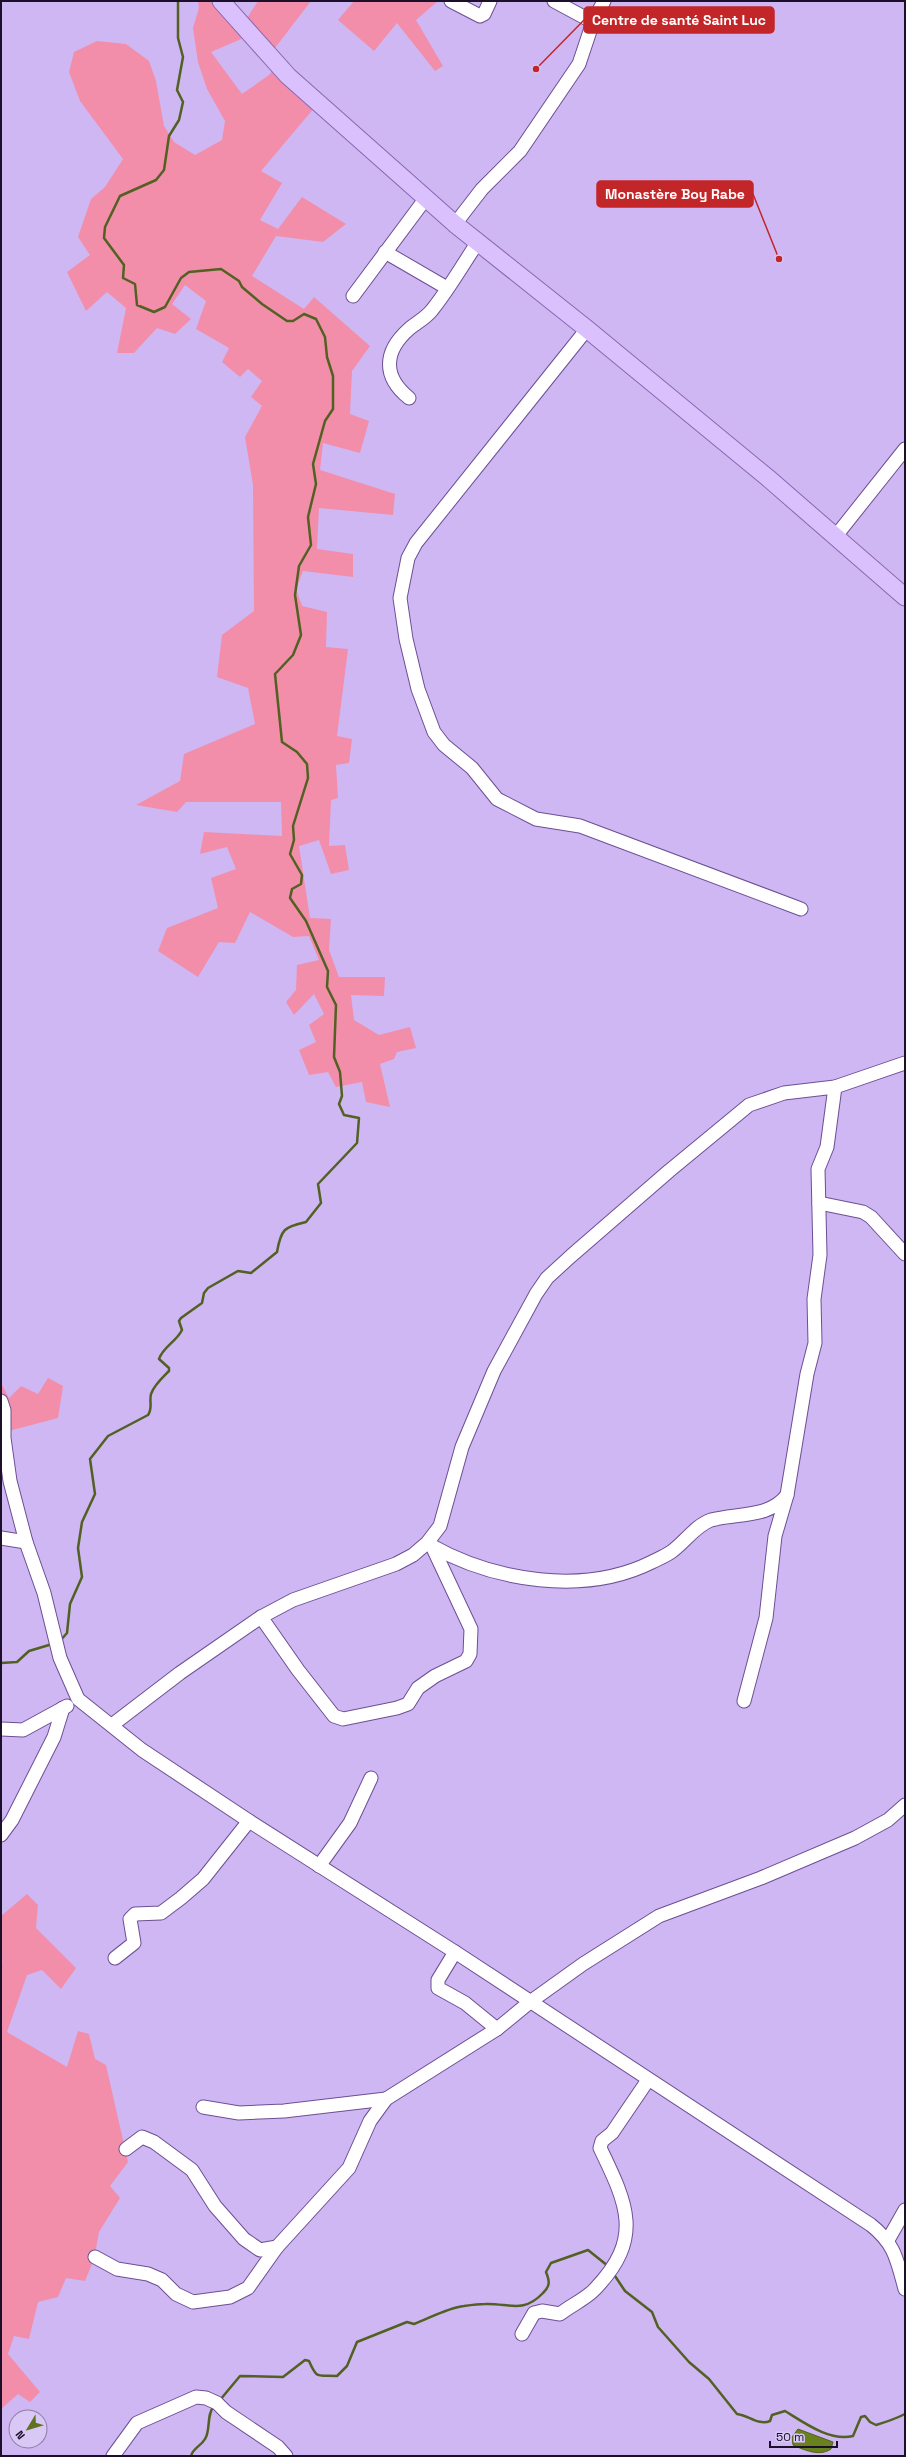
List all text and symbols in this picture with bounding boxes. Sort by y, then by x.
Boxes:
callout: Centre de santé Saint Luc [584,7,774,33]
text: Centre de santé Saint Luc [592,11,766,29]
callout: Monastère Boy Rabe [597,181,753,207]
text: Monastère Boy Rabe [605,185,745,203]
north arrow [8,2409,48,2449]
scale bar [770,2423,837,2449]
text: N [12,2428,28,2442]
text: 50 m [776,2429,804,2445]

